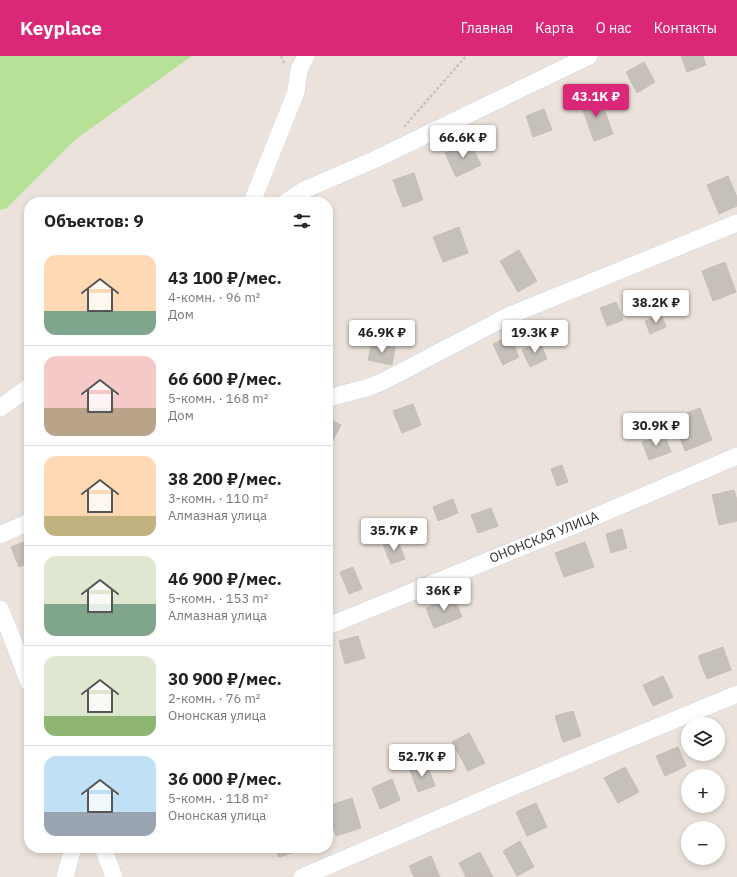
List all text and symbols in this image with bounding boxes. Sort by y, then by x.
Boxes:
text: Keyplace [20,16,102,40]
text: Главная [461,19,513,37]
text: Карта [535,19,574,37]
text: О нас [596,19,632,37]
text: Контакты [654,19,717,37]
pin: 43.1K ₽ [559,84,633,118]
text: 43.1K ₽ [572,88,620,105]
pin: 66.6K ₽ [426,125,500,159]
text: 66.6K ₽ [439,129,487,146]
text: Объектов: 9 [44,210,144,232]
icon: filters [291,210,313,232]
text: 43 100 ₽/мес. [168,267,282,289]
icon: home [76,271,124,319]
text: 4-комн. · 96 m² [168,289,260,306]
pin: 38.2K ₽ [619,290,693,324]
text: 38.2K ₽ [632,294,680,311]
text: Дом [168,306,194,323]
pin: 46.9K ₽ [345,320,419,354]
pin: 19.3K ₽ [498,320,572,354]
text: 46.9K ₽ [358,324,406,341]
text: 19.3K ₽ [511,324,559,341]
text: 66 600 ₽/мес. [168,368,282,390]
icon: home [76,372,124,420]
text: 5-комн. · 168 m² [168,390,268,407]
text: Дом [168,407,194,424]
pin: 30.9K ₽ [619,413,693,447]
text: 30.9K ₽ [632,417,680,434]
text: 38 200 ₽/мес. [168,468,282,490]
icon: home [76,472,124,520]
text: 3-комн. · 110 m² [168,490,268,507]
text: Алмазная улица [168,507,267,524]
street label: ОНОНСКАЯ УЛИЦА [487,507,602,567]
pin: 35.7K ₽ [357,518,431,552]
text: 35.7K ₽ [370,522,418,539]
text: 46 900 ₽/мес. [168,568,282,590]
icon: home [76,572,124,620]
pin: 36K ₽ [416,578,472,612]
text: 36K ₽ [426,582,462,599]
text: 5-комн. · 153 m² [168,590,268,607]
text: Алмазная улица [168,607,267,624]
text: 30 900 ₽/мес. [168,668,282,690]
icon: home [76,672,124,720]
text: 2-комн. · 76 m² [168,690,260,707]
text: Ононская улица [168,707,266,724]
map controls [681,717,725,865]
button: layers [681,717,725,761]
pin: 52.7K ₽ [385,744,459,778]
text: 52.7K ₽ [398,748,446,765]
text: 36 000 ₽/мес. [168,768,282,790]
button: + [681,769,725,813]
icon: home [76,772,124,820]
text: 5-комн. · 118 m² [168,790,268,807]
text: Ононская улица [168,807,266,824]
button: − [681,821,725,865]

